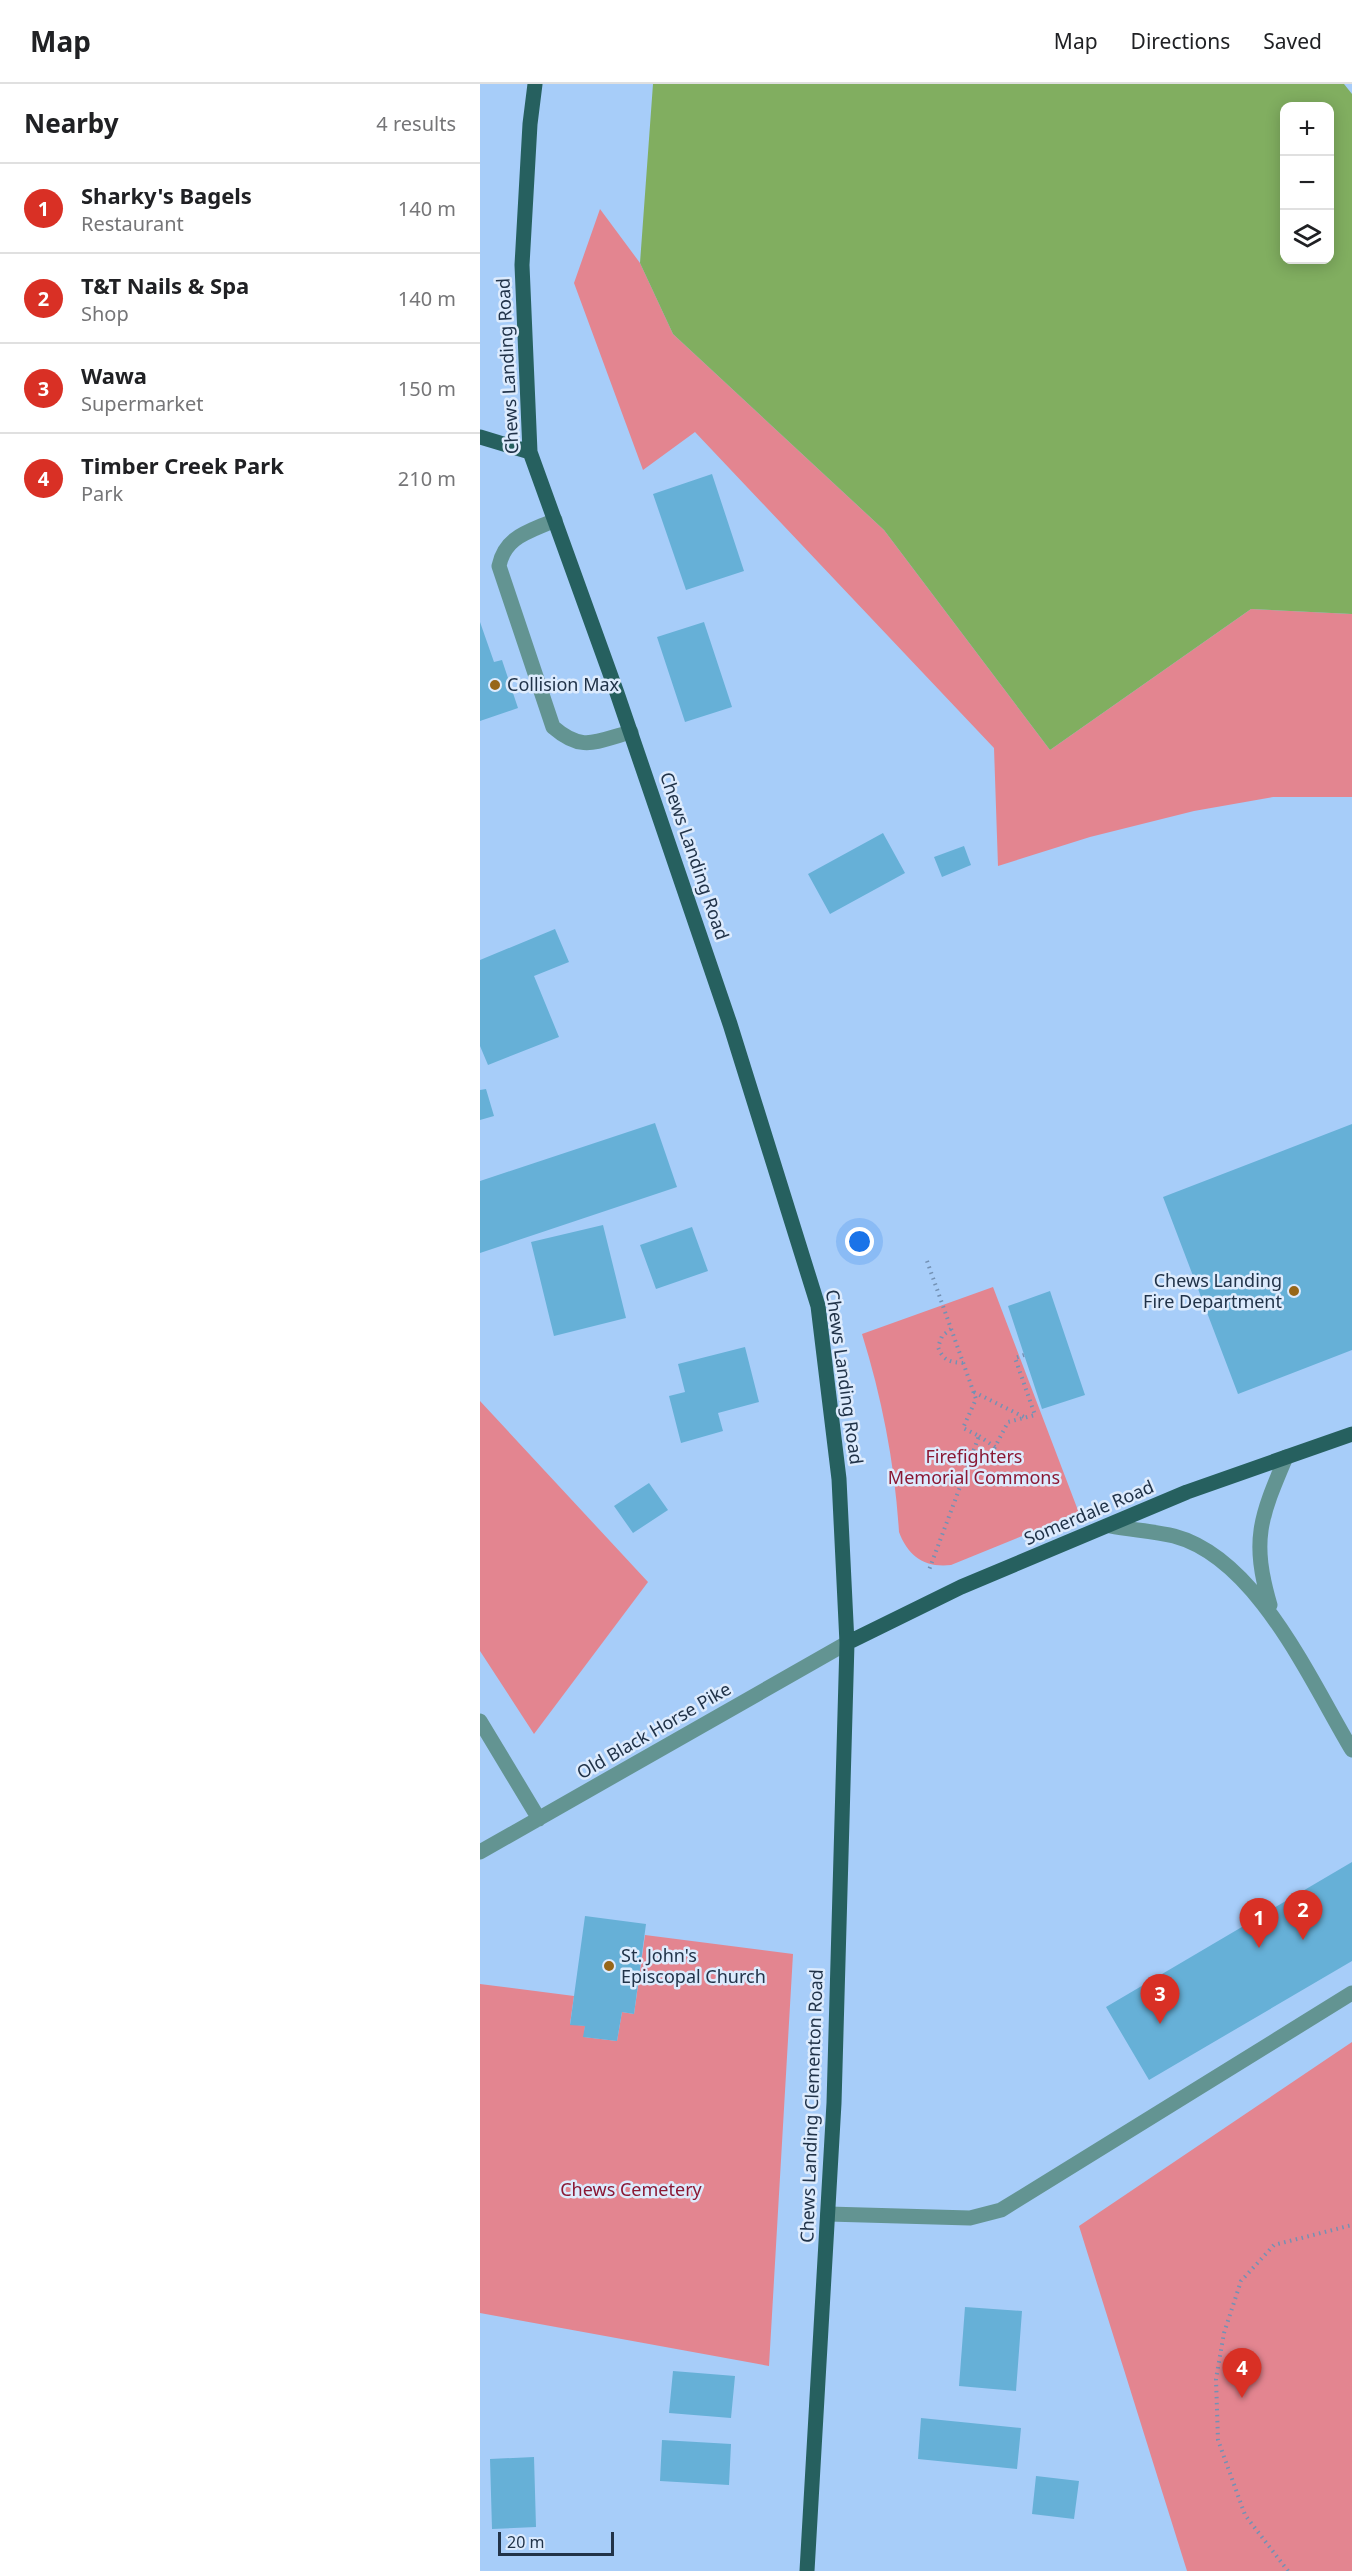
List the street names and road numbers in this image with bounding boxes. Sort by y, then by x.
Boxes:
street label: Chews Landing Road [490,277,524,455]
street label: Chews Landing Road [655,768,735,943]
street label: Chews Landing Road [821,1288,869,1466]
street label: Somerdale Road [1020,1474,1157,1550]
street label: Old Black Horse Pike [572,1676,735,1784]
street label: Chews Landing Clementon Road [794,1969,828,2243]

